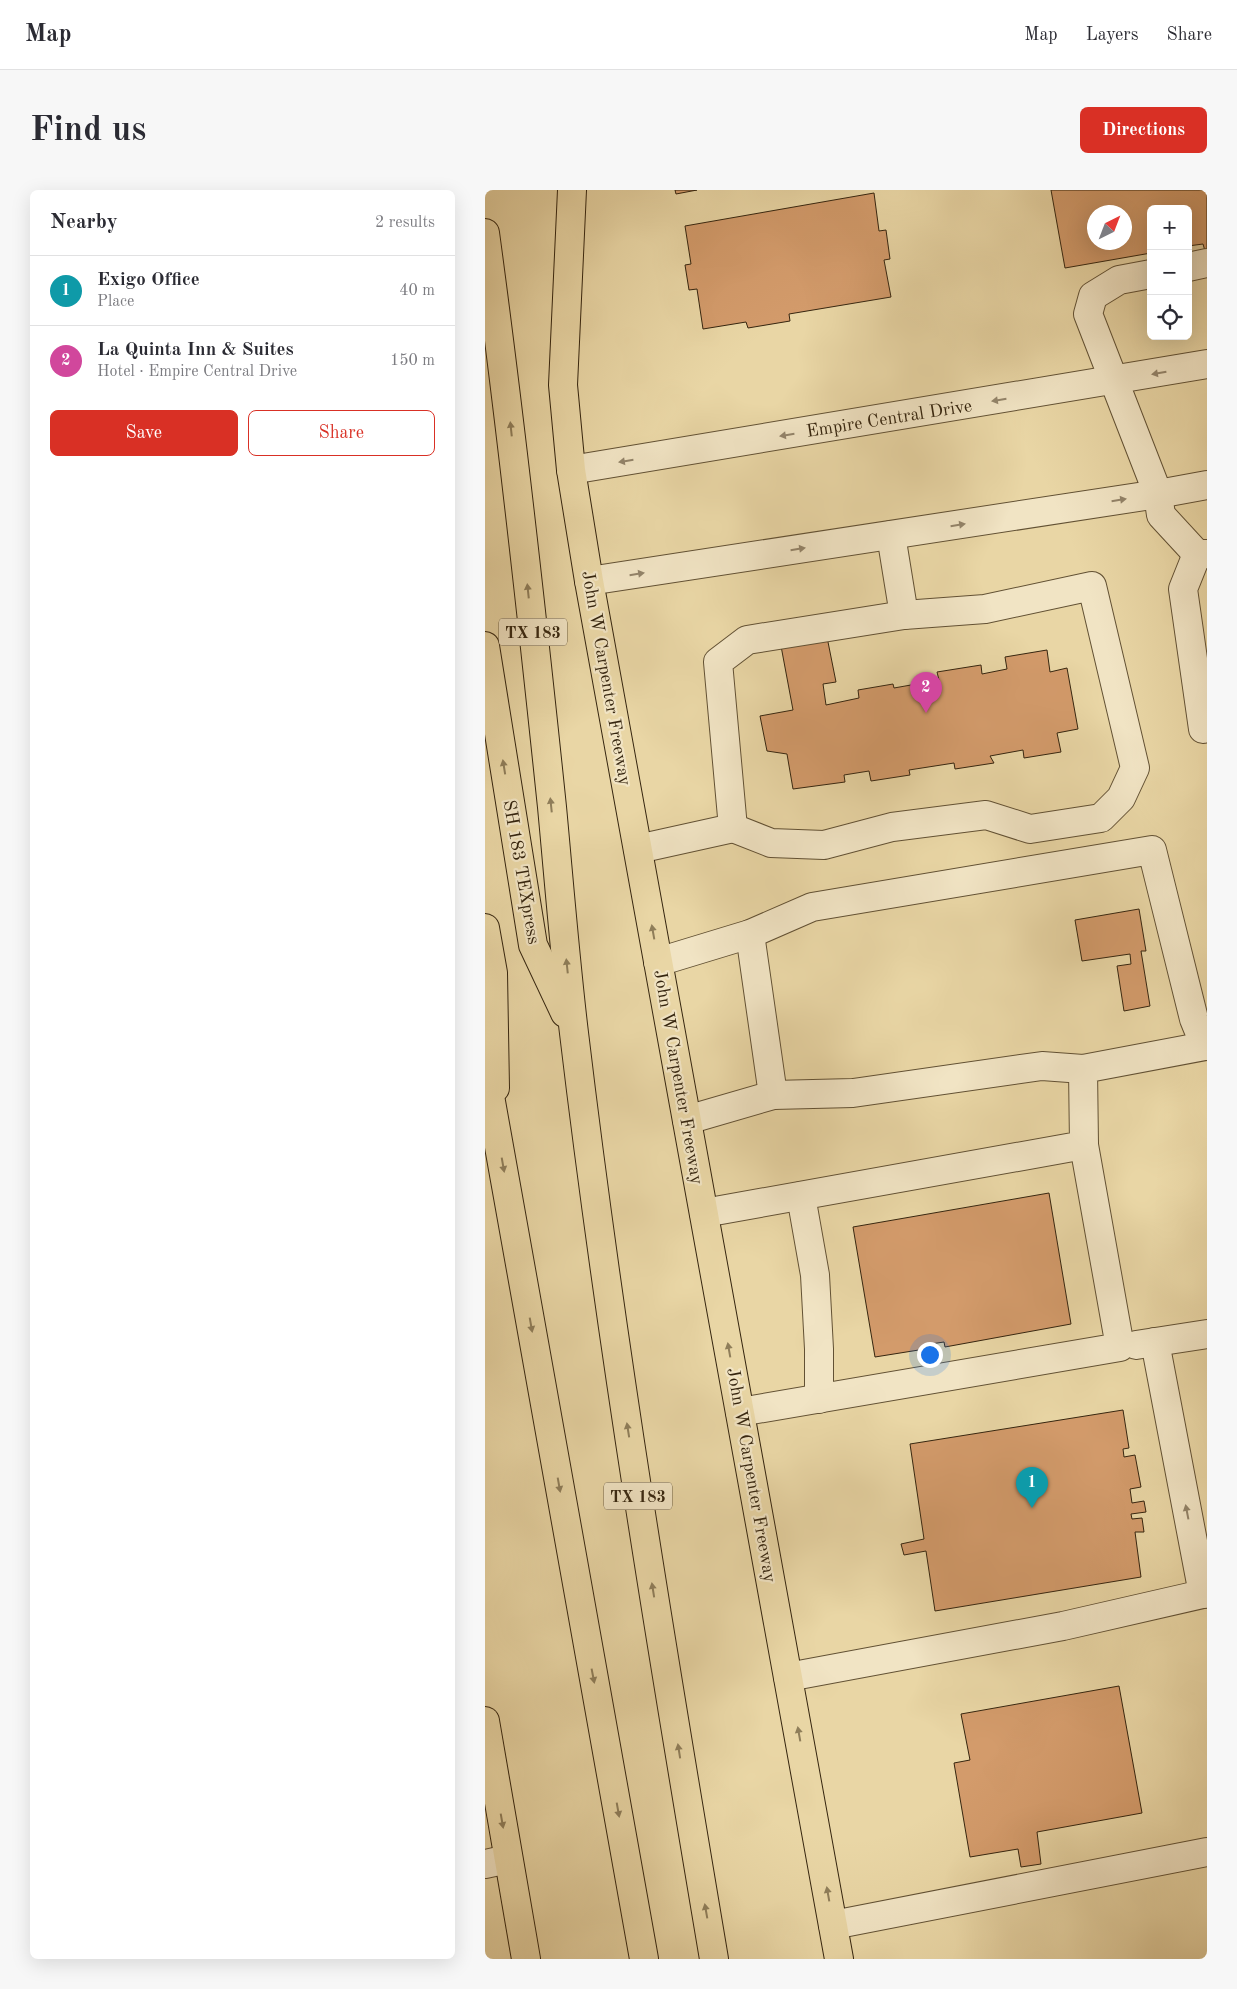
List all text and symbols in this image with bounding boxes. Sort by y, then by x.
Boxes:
text: Map [25,23,72,47]
text: Map [1024,26,1058,44]
text: Layers [1086,26,1138,44]
text: Share [1166,26,1212,44]
button: Directions [1080,107,1207,153]
text: Find us [30,113,146,148]
north arrow [1087,205,1132,250]
map controls [1147,205,1192,340]
button: + [1147,205,1192,250]
text: Nearby [50,212,118,233]
text: 2 results [375,215,435,231]
button: − [1147,250,1192,295]
text: Exigo Office [97,271,200,290]
text: 1 [61,283,71,299]
text: 40 m [399,283,435,299]
text: Place [97,294,134,310]
button: locate [1147,295,1192,340]
text: La Quinta Inn & Suites [97,341,294,360]
text: 2 [61,353,71,369]
text: 150 m [390,353,435,369]
text: Hotel · Empire Central Drive [97,364,297,380]
one-way arrow [1151,370,1167,378]
street label: Empire Central Drive [805,397,973,441]
one-way arrow [990,397,1006,405]
button: Save [50,410,238,456]
button: Share [248,410,435,456]
one-way arrow [507,421,515,437]
one-way arrow [778,431,794,439]
one-way arrow [618,458,634,466]
one-way arrow [1111,496,1127,504]
one-way arrow [951,520,967,528]
one-way arrow [790,545,806,553]
street label: John W Carpenter Freeway [578,569,634,787]
one-way arrow [629,569,645,577]
one-way arrow [524,582,532,598]
road number: TX 183 [499,618,567,646]
pin: 2 [910,672,942,713]
one-way arrow [500,759,508,775]
one-way arrow [547,796,555,812]
street label: SH 183 TEXpress [499,799,543,946]
one-way arrow [648,924,656,940]
one-way arrow [563,958,571,974]
street label: John W Carpenter Freeway [650,968,706,1186]
one-way arrow [500,1157,508,1173]
one-way arrow [528,1317,536,1333]
one-way arrow [724,1342,732,1358]
your location [917,1342,943,1368]
street label: John W Carpenter Freeway [723,1366,779,1584]
one-way arrow [623,1421,631,1437]
pin: 1 [1016,1467,1048,1508]
one-way arrow [556,1477,564,1493]
road number: TX 183 [604,1482,672,1510]
one-way arrow [1183,1503,1191,1519]
one-way arrow [649,1582,657,1598]
one-way arrow [590,1669,598,1685]
one-way arrow [794,1725,802,1741]
one-way arrow [674,1742,682,1758]
one-way arrow [615,1802,623,1818]
one-way arrow [498,1814,506,1830]
one-way arrow [823,1885,831,1901]
one-way arrow [701,1903,709,1919]

